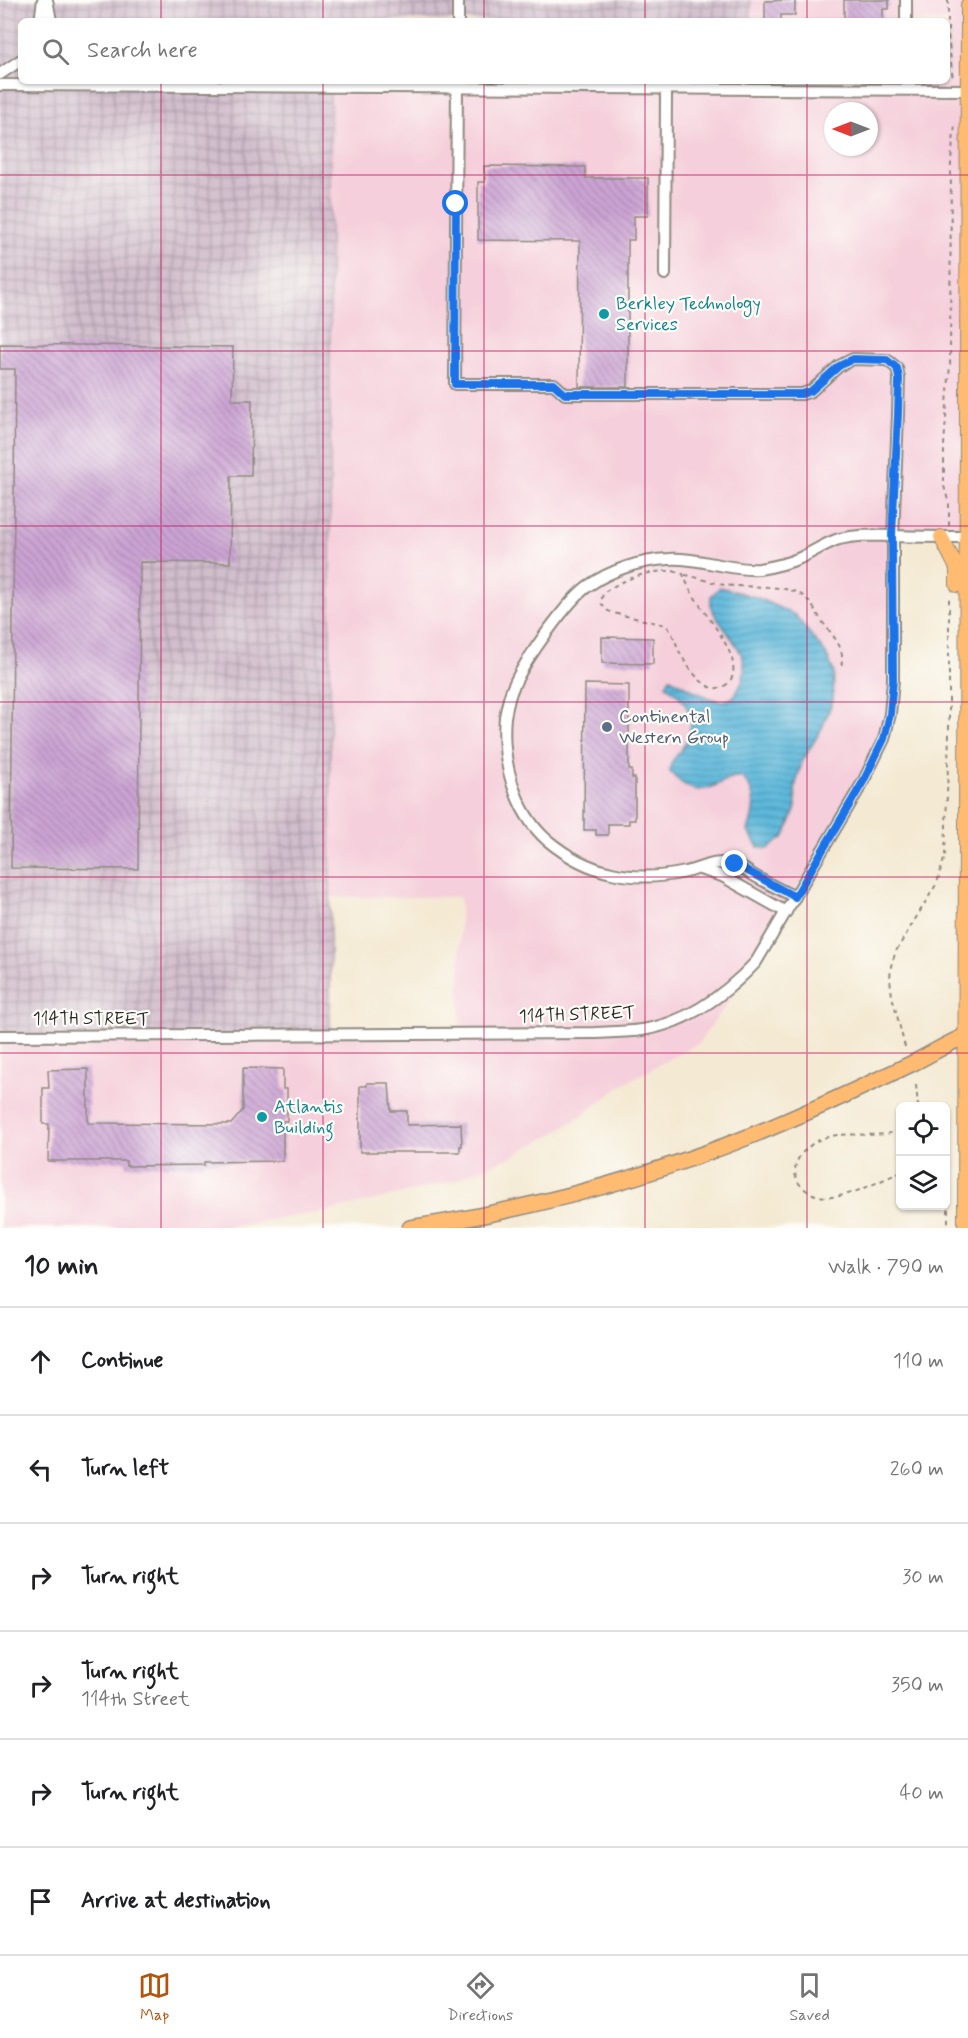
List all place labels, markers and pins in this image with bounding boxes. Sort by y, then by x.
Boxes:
place label: Berkley Technology Services [616,292,761,337]
marker: Berkley Technology Services [597,307,611,321]
place label: Continental Western Group [619,705,729,750]
marker: Continental Western Group [600,720,614,734]
place label: Atlantis Building [274,1095,343,1142]
marker: Atlantis Building [255,1110,269,1124]

